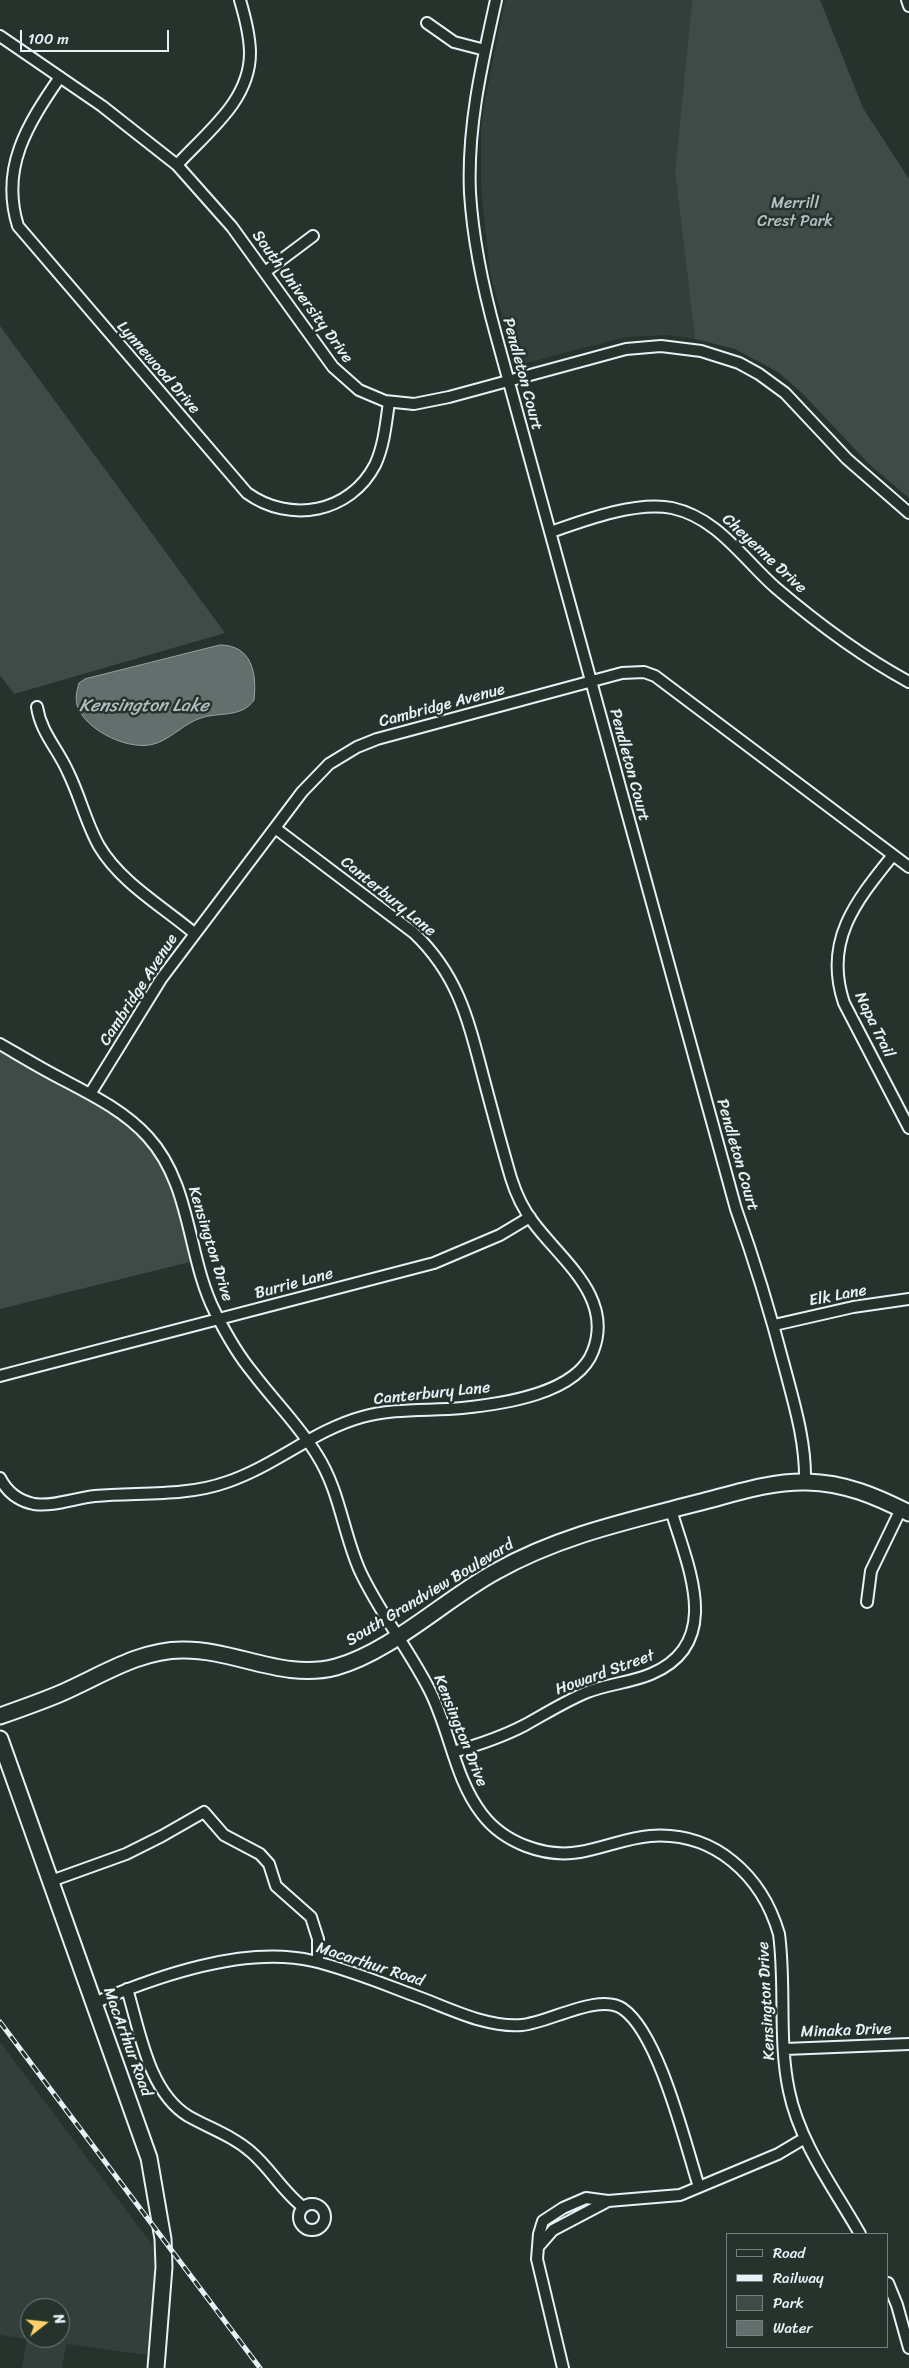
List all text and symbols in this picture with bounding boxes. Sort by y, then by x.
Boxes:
scale bar [22,20,171,52]
text: 100 m [28,26,69,52]
park label: Merrill Crest Park [757,194,833,232]
street label: South University Drive [247,227,357,367]
street label: Pendleton Court [498,316,546,432]
street label: Lynnewood Drive [112,318,204,418]
street label: Cheyenne Drive [718,510,810,598]
street label: Cambridge Avenue [377,680,507,732]
water label: Kensington Lake [79,695,209,717]
street label: Pendleton Court [605,707,653,823]
street label: Canterbury Lane [337,853,439,941]
street label: Cambridge Avenue [96,931,182,1049]
street label: Napa Trail [850,989,898,1061]
street label: Pendleton Court [712,1097,762,1213]
street label: Kensington Drive [183,1184,237,1304]
street label: Burrie Lane [253,1264,335,1304]
street label: Elk Lane [808,1281,868,1311]
street label: Canterbury Lane [373,1378,491,1410]
street label: South Grandview Boulevard [343,1535,517,1651]
street label: Howard Street [553,1646,657,1700]
street label: Kensington Drive [429,1672,491,1790]
street label: Macarthur Road [314,1939,426,1991]
street label: Kensington Drive [754,1941,780,2061]
street label: MacArthur Road [98,1985,156,2099]
street label: Minaka Drive [800,2020,892,2042]
legend [726,2233,889,2348]
text: Road [773,2240,805,2266]
text: Railway [773,2265,824,2291]
text: Park [773,2290,804,2316]
north arrow [20,2298,70,2348]
text: N [46,2311,72,2327]
text: Water [773,2315,813,2341]

